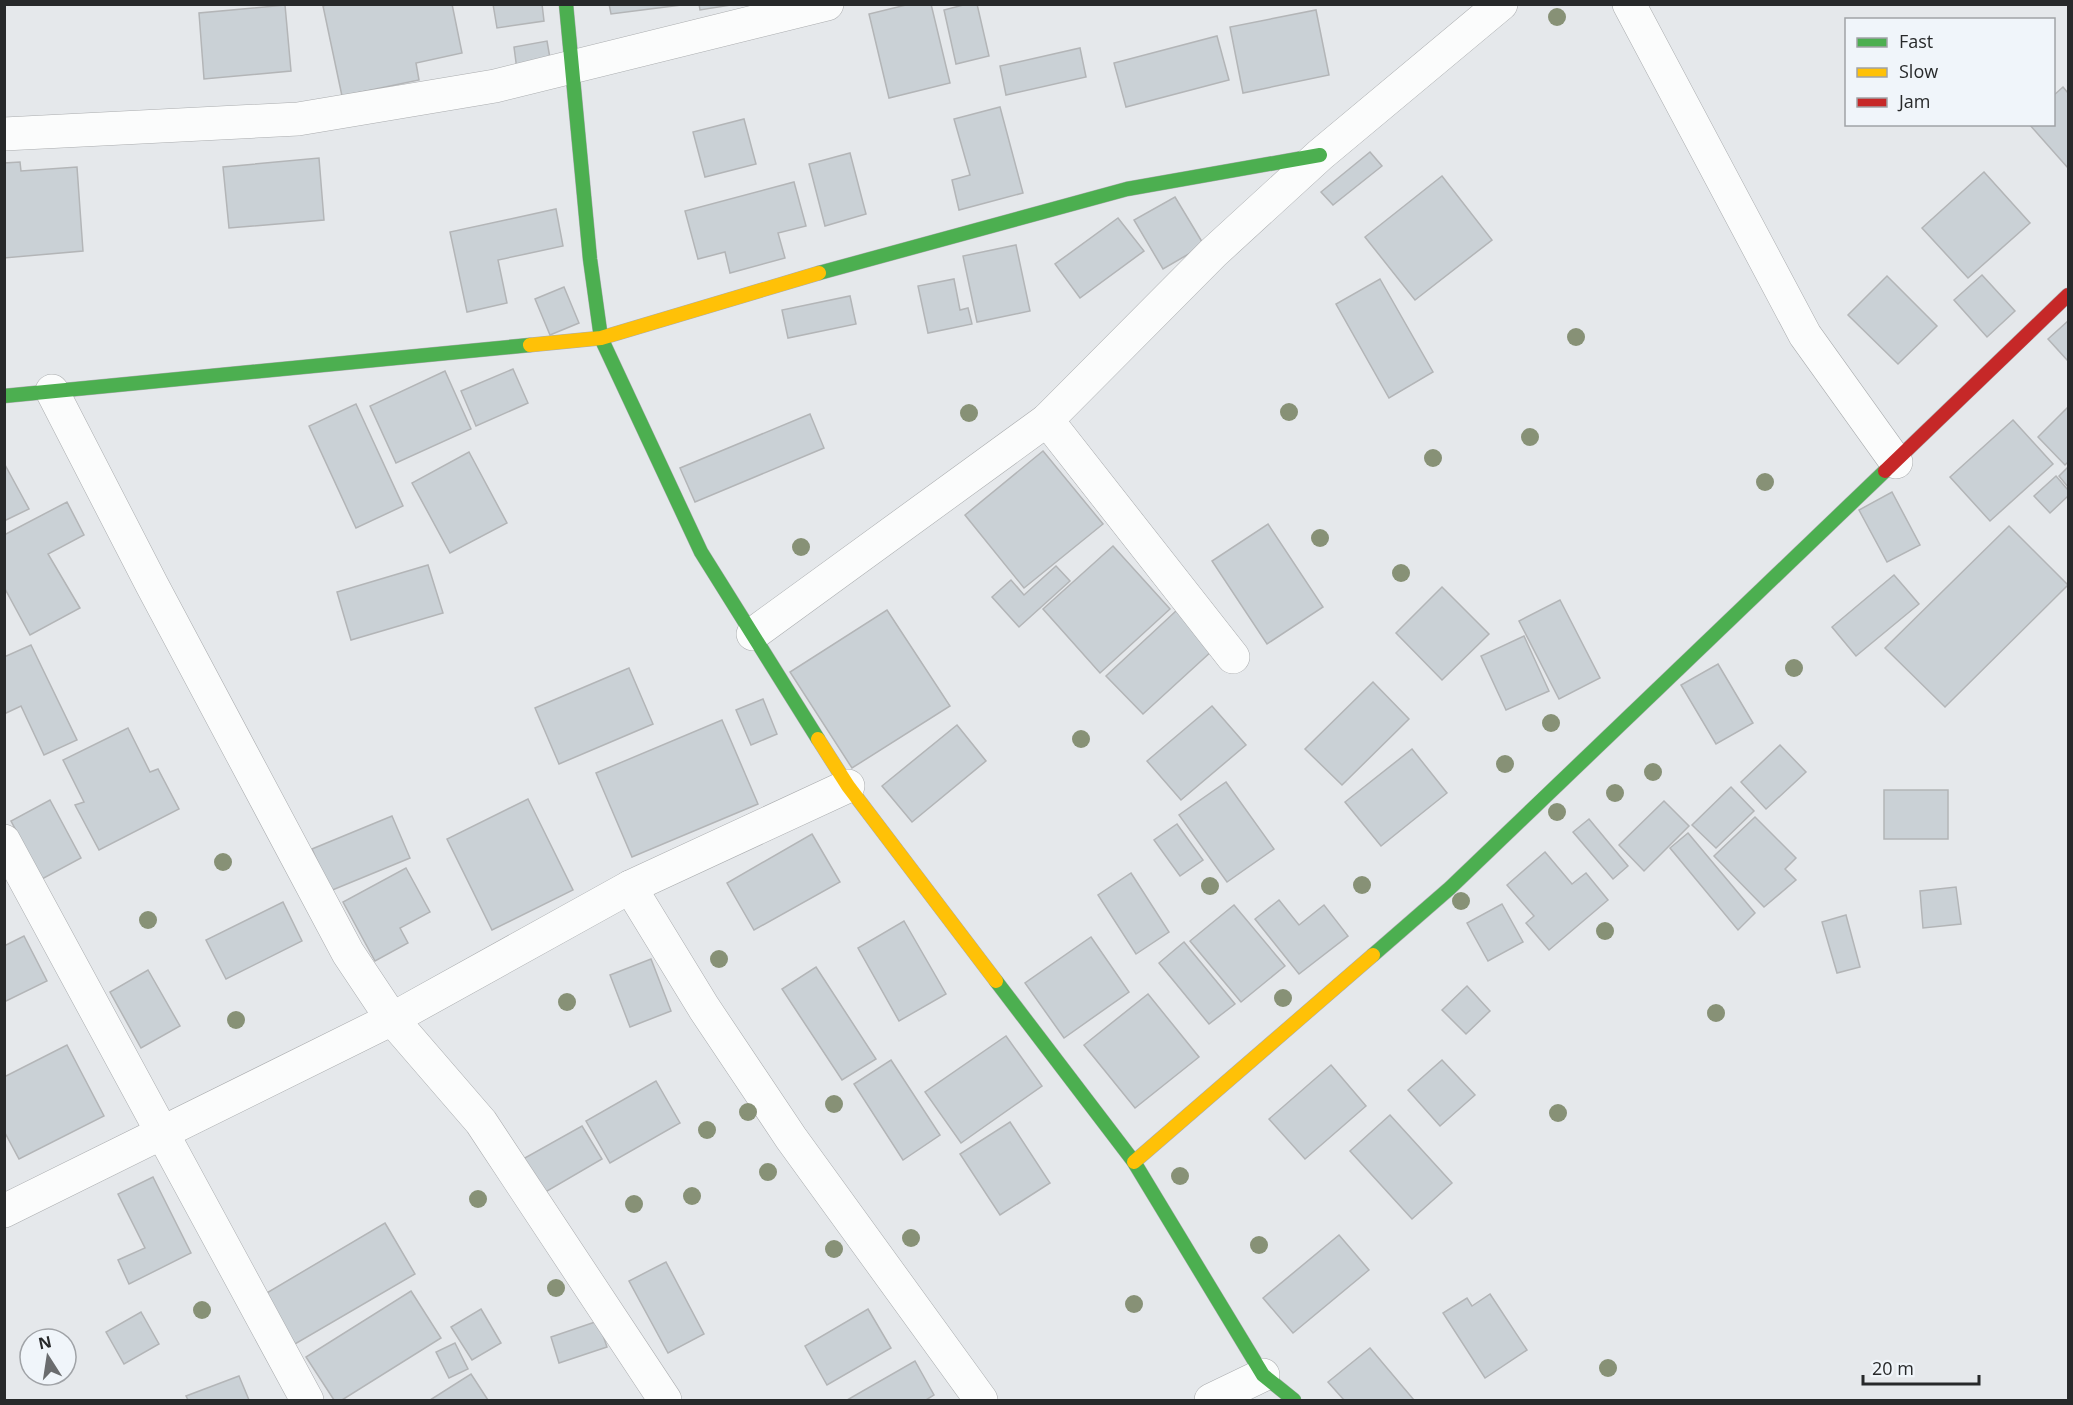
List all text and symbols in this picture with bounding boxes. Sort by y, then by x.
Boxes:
legend [1845,18,2055,126]
text: Fast [1899,29,1933,53]
text: Slow [1899,59,1938,83]
text: Jam [1897,89,1931,113]
north arrow [18,1327,78,1387]
text: N [36,1330,54,1354]
scale bar [1863,1348,1978,1386]
text: 20 m [1872,1356,1914,1380]

